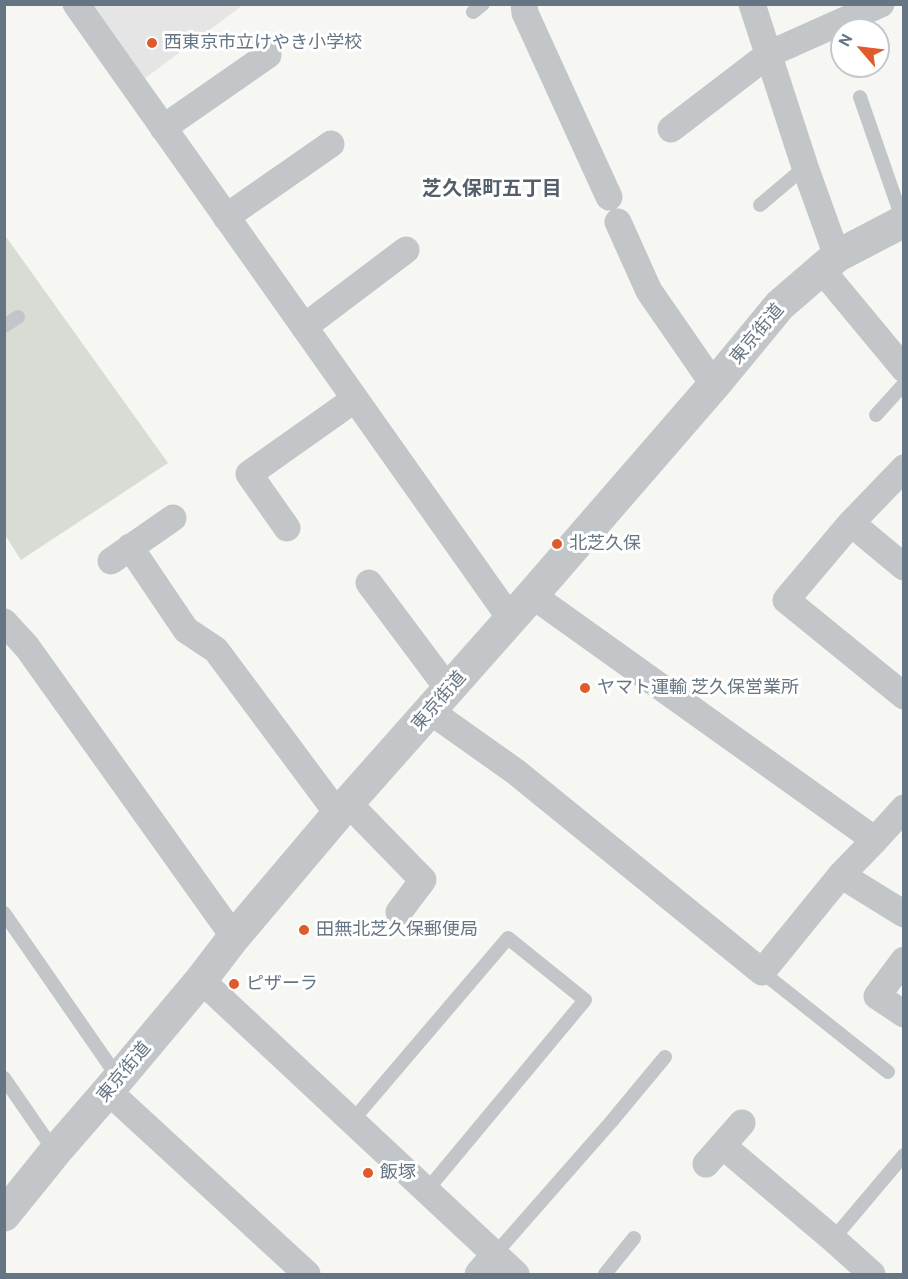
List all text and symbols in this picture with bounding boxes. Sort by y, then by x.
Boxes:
north arrow [830,18,890,78]
text: N [834,31,856,50]
place label: 西東京市立けやき小学校 [164,32,362,54]
marker: 西東京市立けやき小学校 [145,36,159,50]
district label: 芝久保町五丁目 [422,177,562,201]
street label: 東京街道 [726,299,788,369]
place label: 北芝久保 [569,533,641,555]
marker: 北芝久保 [550,537,564,551]
street label: 東京街道 [407,667,471,735]
place label: ヤマト運輸 芝久保営業所 [597,677,799,699]
marker: ヤマト運輸 芝久保営業所 [578,681,592,695]
place label: 田無北芝久保郵便局 [316,919,478,941]
marker: 田無北芝久保郵便局 [297,923,311,937]
place label: ピザーラ [246,973,318,995]
marker: ピザーラ [227,977,241,991]
street label: 東京街道 [93,1037,155,1107]
place label: 飯塚 [380,1162,416,1184]
marker: 飯塚 [361,1166,375,1180]

